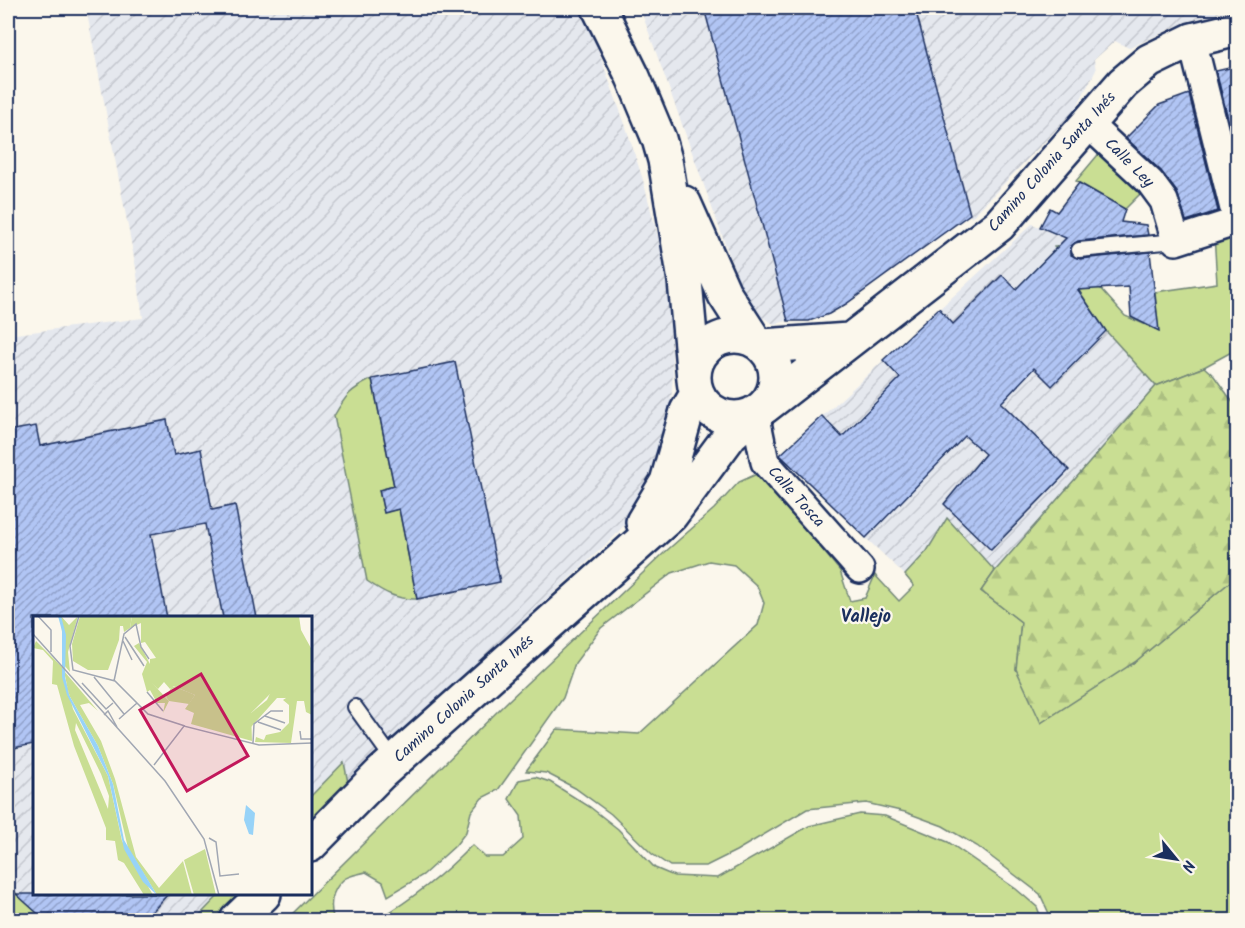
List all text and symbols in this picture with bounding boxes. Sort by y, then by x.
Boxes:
street label: Camino Colonia Santa Inés [982,86,1122,238]
street label: Calle Ley [1098,132,1160,194]
street label: Calle Tosca [761,460,831,534]
district label: Vallejo [841,603,891,632]
inset map [33,616,312,895]
street label: Camino Colonia Santa Inés [388,629,540,769]
north arrow [1146,829,1206,889]
text: N [1174,855,1201,876]

